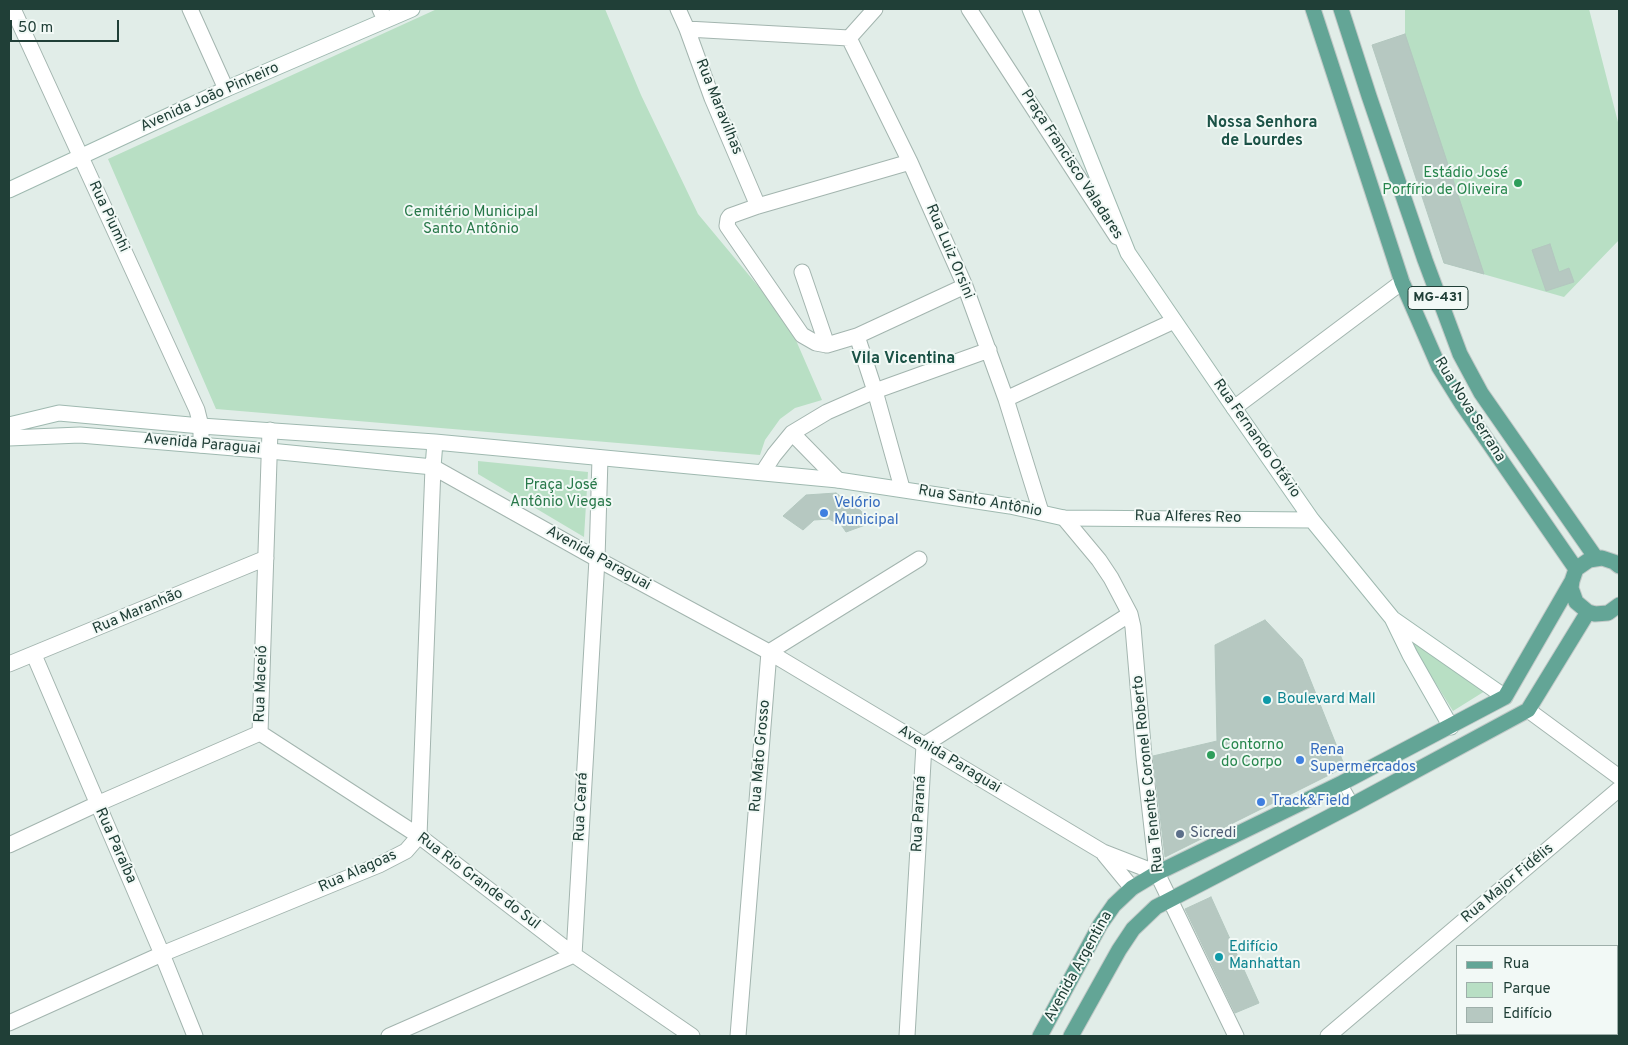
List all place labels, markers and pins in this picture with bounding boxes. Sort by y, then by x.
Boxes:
place label: Estádio José Porfírio de Oliveira [1382,165,1508,200]
marker: Estádio José Porfírio de Oliveira [1512,177,1524,189]
place label: Velório Municipal [834,495,899,530]
marker: Velório Municipal [818,507,830,519]
place label: Boulevard Mall [1277,691,1376,709]
marker: Boulevard Mall [1261,694,1273,706]
place label: Contorno do Corpo [1221,737,1284,772]
place label: Rena Supermercados [1310,742,1416,777]
marker: Contorno do Corpo [1205,749,1217,761]
marker: Rena Supermercados [1294,754,1306,766]
place label: Track&Field [1271,793,1350,811]
marker: Track&Field [1255,796,1267,808]
place label: Sicredi [1190,825,1236,843]
marker: Sicredi [1174,828,1186,840]
place label: Edifício Manhattan [1229,939,1301,974]
marker: Edifício Manhattan [1213,951,1225,963]

